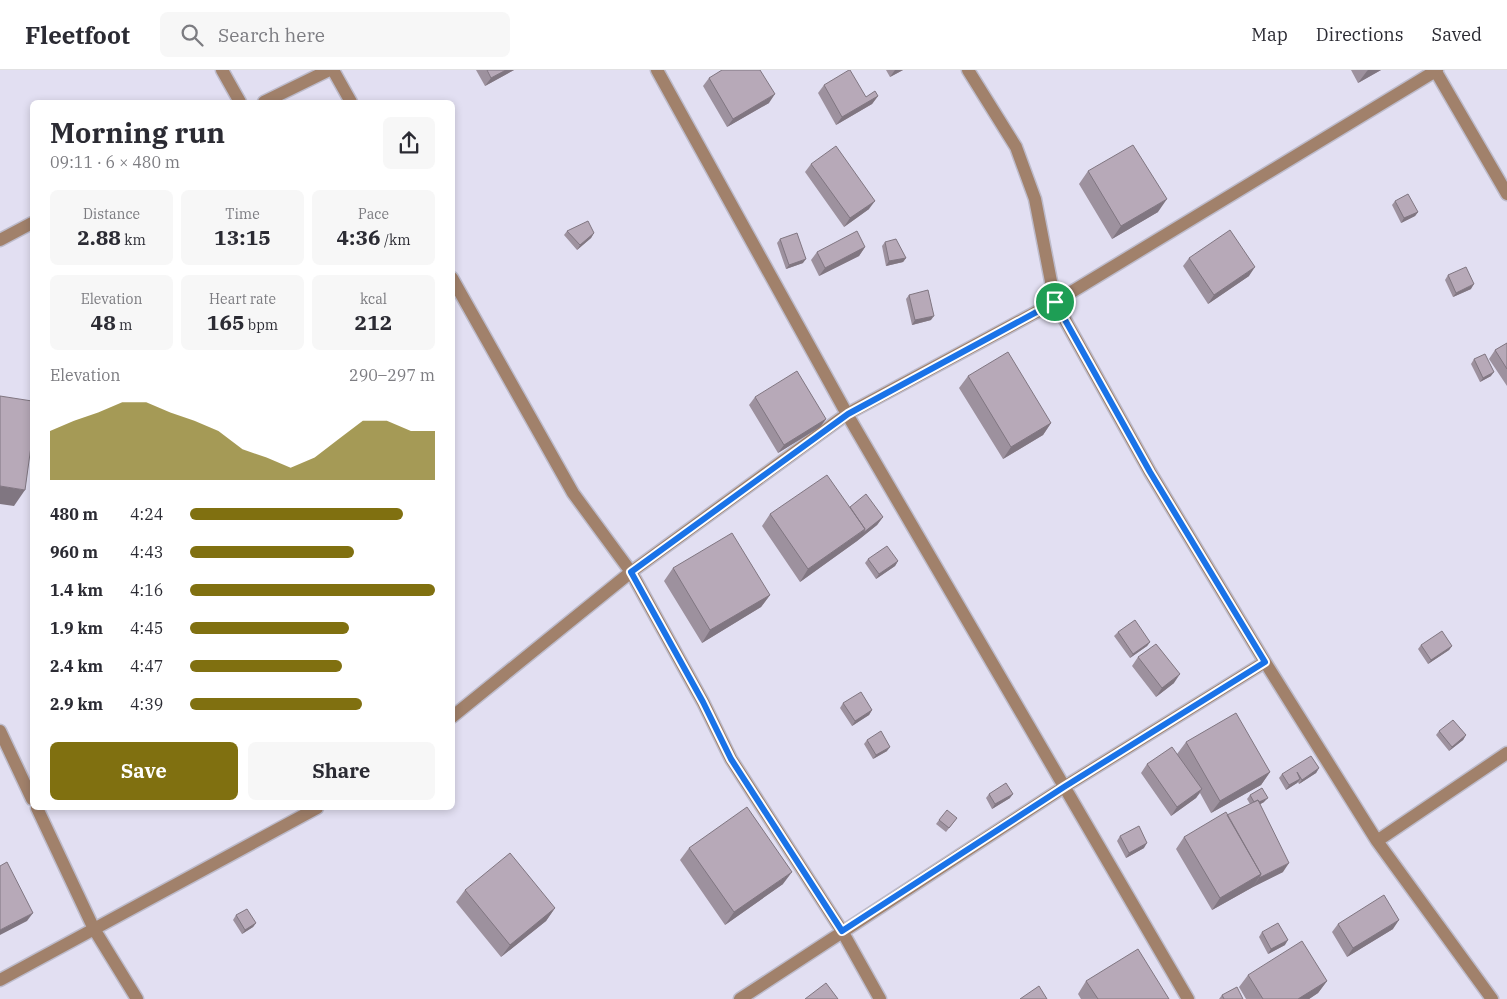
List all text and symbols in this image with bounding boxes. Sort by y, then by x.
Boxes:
search box [160,12,510,57]
text: Fleetfoot [25,19,130,51]
icon: search [178,21,206,49]
text: Search here [218,23,325,47]
text: Map [1251,23,1288,46]
text: Directions [1316,23,1404,46]
text: Saved [1432,23,1482,46]
text: Morning run [50,114,225,151]
button: share [383,117,435,169]
text: 09:11 · 6 × 480 m [50,152,180,172]
text: Distance [83,205,140,223]
text: Time [225,205,260,223]
text: Pace [358,205,389,223]
text: 2.88 [77,223,121,251]
text: 13:15 [214,223,271,251]
text: 4:36 [336,223,381,251]
text: km [121,231,146,249]
text: /km [381,231,411,249]
pin [1034,281,1076,323]
icon: arrive [1041,288,1069,316]
text: Elevation [81,290,142,308]
text: Heart rate [209,290,276,308]
text: kcal [360,290,387,308]
text: 48 [91,308,116,336]
text: 165 [207,308,245,336]
text: 212 [355,308,392,336]
text: m [116,316,132,334]
text: bpm [245,316,278,334]
text: Elevation [50,365,120,385]
text: 290–297 m [349,365,435,385]
text: 480 m [50,504,98,524]
text: 4:24 [130,504,163,524]
text: 960 m [50,542,98,562]
text: 4:43 [130,542,163,562]
text: 1.4 km [50,580,103,600]
text: 4:16 [130,580,163,600]
text: 1.9 km [50,618,103,638]
text: 4:45 [130,618,163,638]
text: 2.4 km [50,656,103,676]
text: 4:47 [130,656,163,676]
text: 2.9 km [50,694,103,714]
text: 4:39 [130,694,163,714]
button: Save [50,742,238,800]
button: Share [248,742,435,800]

